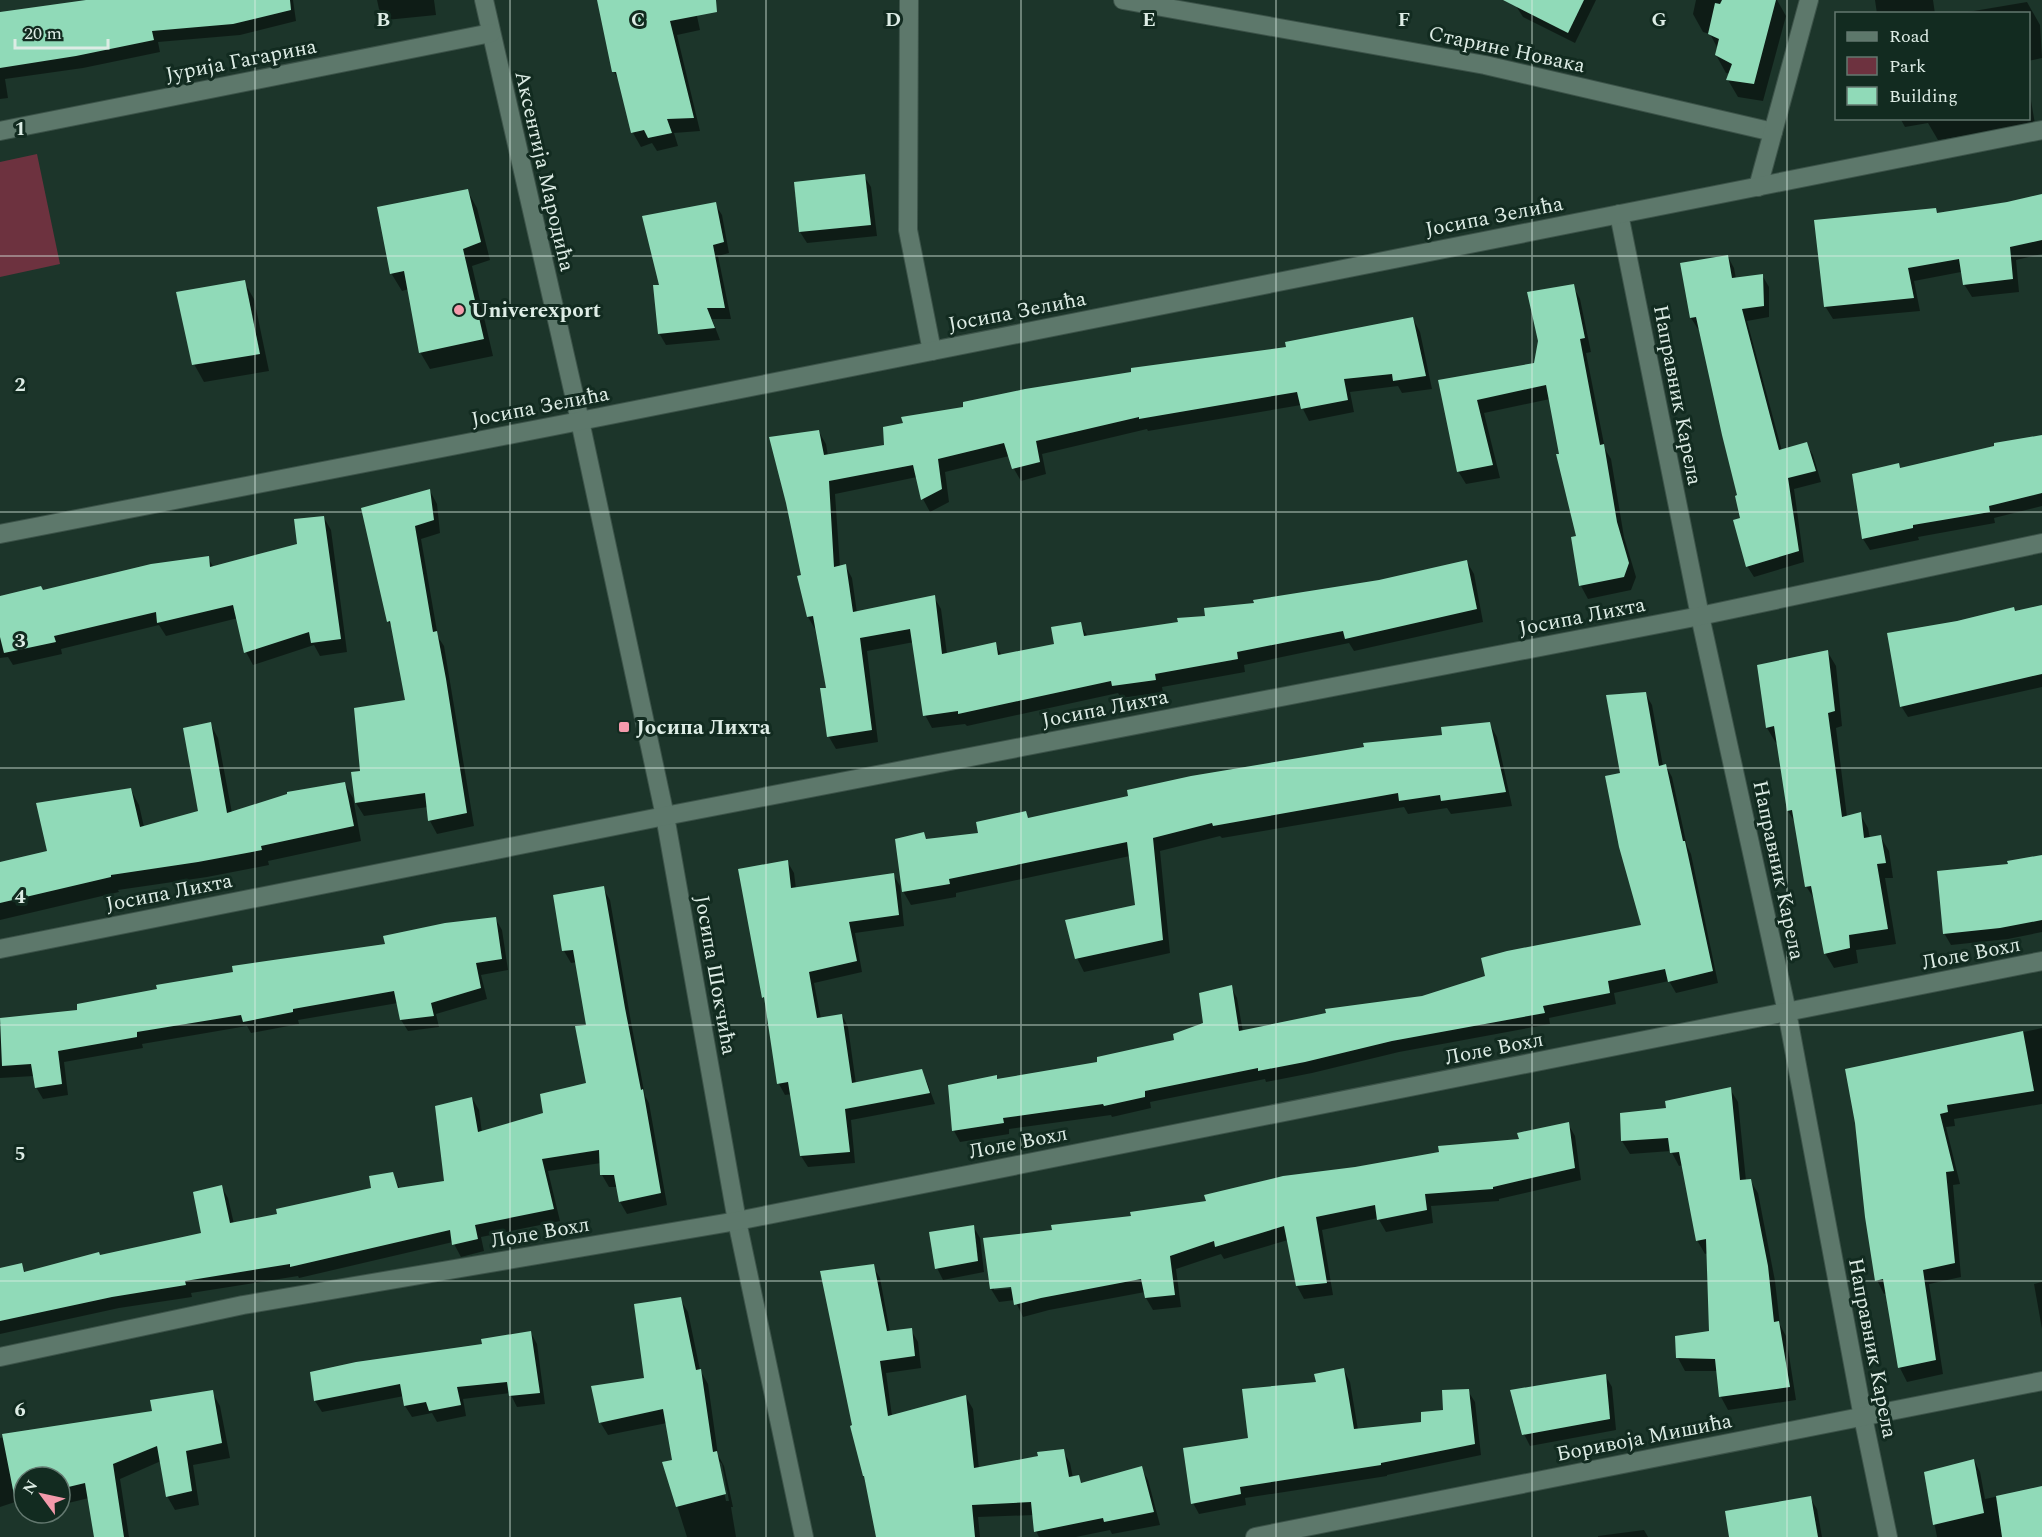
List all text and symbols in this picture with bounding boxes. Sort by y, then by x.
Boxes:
text: B [376,5,390,35]
text: C [631,5,645,35]
text: D [885,5,901,35]
text: E [1142,5,1156,35]
text: F [1398,5,1410,35]
text: G [1651,5,1667,35]
scale bar [15,12,108,50]
legend [1835,12,2030,120]
street label: Старине Новака [1425,18,1589,82]
text: 20 m [24,20,62,47]
text: Road [1889,23,1930,50]
street label: Јурија Гагарина [163,30,320,91]
text: Park [1889,53,1926,80]
street label: Аксентија Мародића [505,68,583,275]
text: Building [1889,83,1958,110]
text: 1 [14,114,26,144]
street label: Јосипа Зелића [1422,188,1567,246]
street label: Јосипа Зелића [945,283,1090,341]
place label: Univerexport [471,295,601,327]
street label: Направник Карела [1644,302,1710,489]
marker: Univerexport [452,303,466,317]
text: 2 [14,370,26,400]
street label: Јосипа Зелића [468,378,613,436]
street label: Јосипа Лихта [1516,589,1649,645]
text: 3 [14,626,26,656]
street label: Јосипа Лихта [1039,681,1172,737]
place label: Јосипа Лихта [636,712,771,744]
marker: Јосипа Лихта [617,720,631,734]
street label: Направник Карела [1743,777,1813,964]
street label: Јосипа Лихта [103,865,236,921]
text: 4 [14,882,26,912]
street label: Јосипа Шокчића [685,893,745,1058]
street label: Лоле Вохл [1919,929,2023,979]
street label: Лоле Вохл [1442,1024,1546,1074]
street label: Лоле Вохл [966,1118,1070,1168]
text: 5 [14,1139,26,1169]
street label: Лоле Вохл [488,1209,592,1257]
street label: Направник Карела [1839,1255,1905,1442]
text: 6 [14,1395,26,1425]
street label: Боривоја Мишића [1554,1405,1736,1471]
north arrow [12,1465,72,1525]
text: N [17,1475,44,1499]

